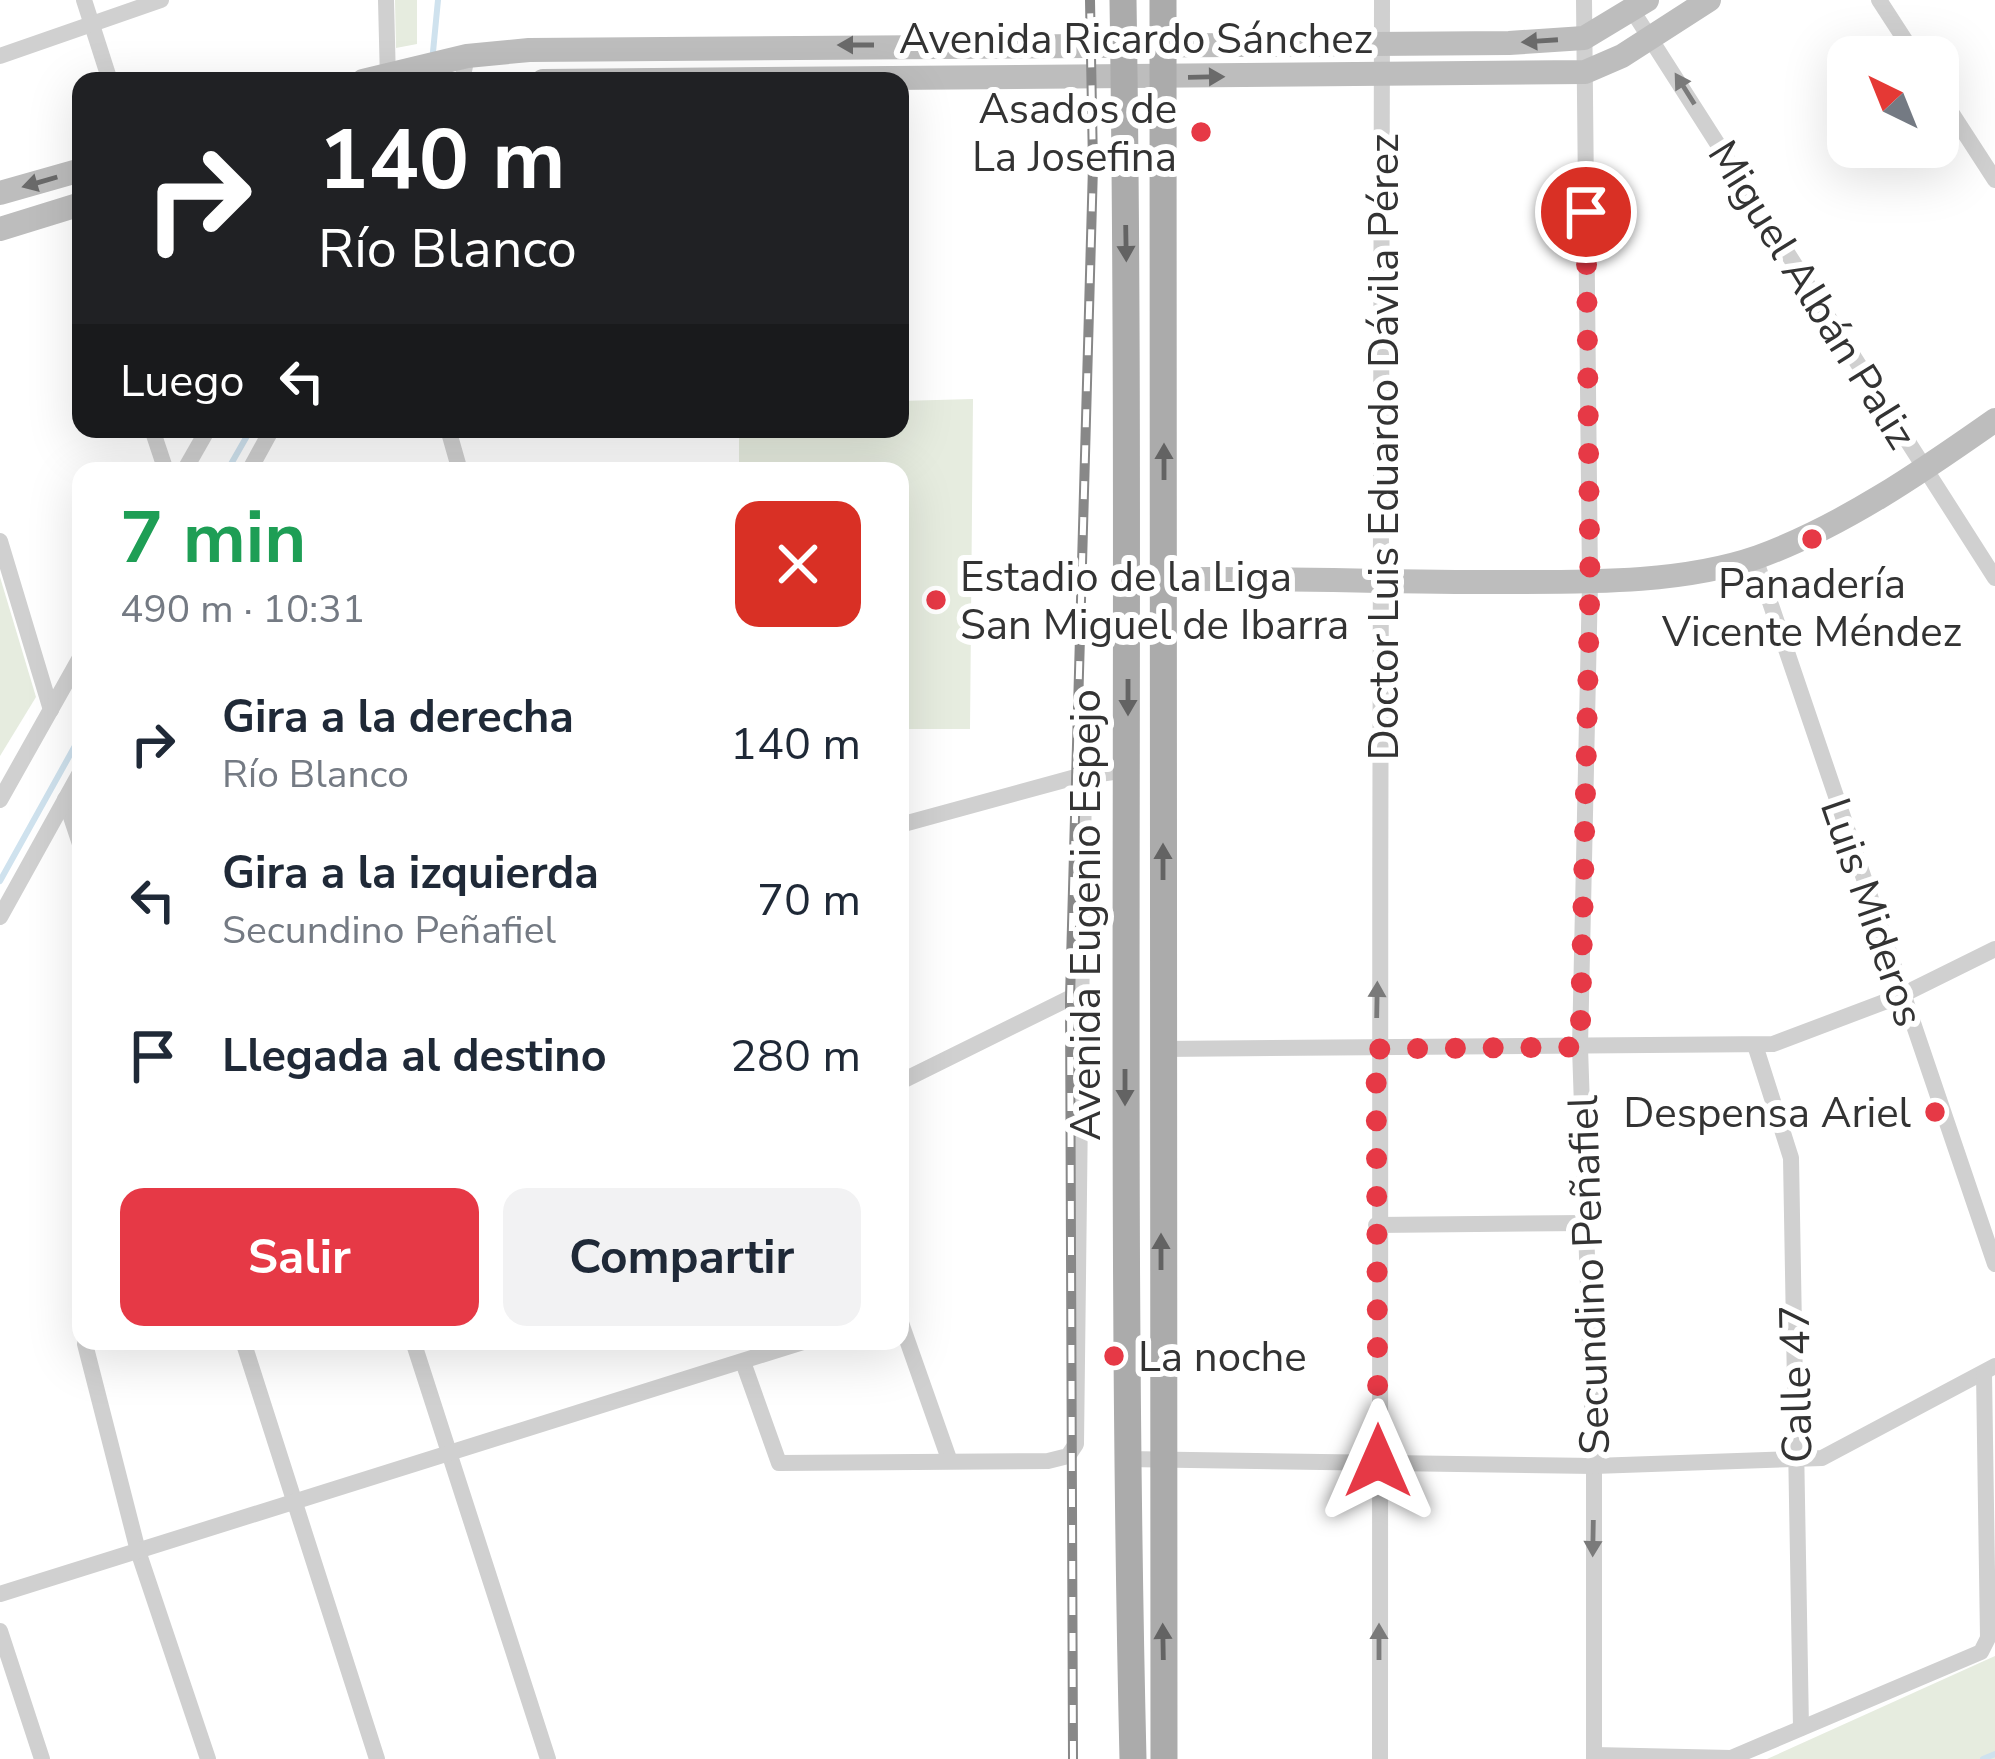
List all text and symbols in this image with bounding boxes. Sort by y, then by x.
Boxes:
street label: Avenida Ricardo Sánchez [899,11,1373,68]
one-way arrow [1521,31,1558,50]
one-way arrow [836,35,874,55]
north arrow [1827,36,1959,168]
map controls [1827,36,1959,168]
one-way arrow [1188,68,1226,87]
one-way arrow [1675,72,1696,106]
place label: Asados de La Josefina [972,81,1177,186]
text: 140 m [318,103,566,218]
marker: Asados de La Josefina [1188,119,1214,145]
icon: right [120,120,276,276]
street label: Miguel Albán Paliz [1694,130,1930,460]
street label: Doctor Luis Eduardo Dávila Pérez [1356,134,1413,760]
pin [1535,161,1637,263]
one-way arrow [22,173,59,192]
icon: arrive [1553,179,1619,245]
text: Río Blanco [318,212,577,286]
one-way arrow [1116,225,1136,263]
icon: left [269,348,335,414]
text: Luego [120,351,245,412]
one-way arrow [1154,442,1174,480]
text: 7 min [120,489,306,587]
button: close [735,501,861,627]
marker: Panadería Vicente Méndez [1799,526,1825,552]
place label: Estadio de la Liga San Miguel de Ibarra [960,549,1349,654]
place label: Panadería Vicente Méndez [1661,556,1962,661]
text: 490 m · 10:31 [120,583,365,636]
marker: Estadio de la Liga San Miguel de Ibarra [923,587,949,613]
one-way arrow [1118,679,1137,717]
text: Gira a la derecha [222,687,574,748]
street label: Avenida Eugenio Espejo [1058,689,1115,1141]
icon: right [120,711,186,777]
text: 140 m [730,714,861,775]
text: Río Blanco [222,748,409,801]
street label: Luis Mideros [1806,791,1937,1034]
one-way arrow [1153,842,1173,880]
text: Gira a la izquierda [222,843,599,904]
icon: left [120,867,186,933]
text: 70 m [757,870,861,931]
text: Secundino Peñafiel [222,904,556,957]
one-way arrow [1367,980,1386,1018]
icon: arrive [120,1023,186,1089]
text: Llegada al destino [222,1026,607,1087]
text: 280 m [730,1026,861,1087]
one-way arrow [1115,1069,1135,1107]
place label: Despensa Ariel [1623,1085,1912,1142]
street label: Secundino Peñafiel [1555,1094,1624,1456]
marker: Despensa Ariel [1922,1099,1948,1125]
button: Salir [120,1188,479,1326]
button: Compartir [503,1188,861,1326]
one-way arrow [1151,1232,1171,1270]
street label: Calle 47 [1767,1304,1826,1463]
place label: La noche [1138,1329,1307,1386]
marker: La noche [1101,1343,1127,1369]
position arrow [1315,1398,1441,1524]
one-way arrow [1583,1520,1603,1558]
one-way arrow [1153,1622,1172,1660]
one-way arrow [1369,1622,1389,1660]

